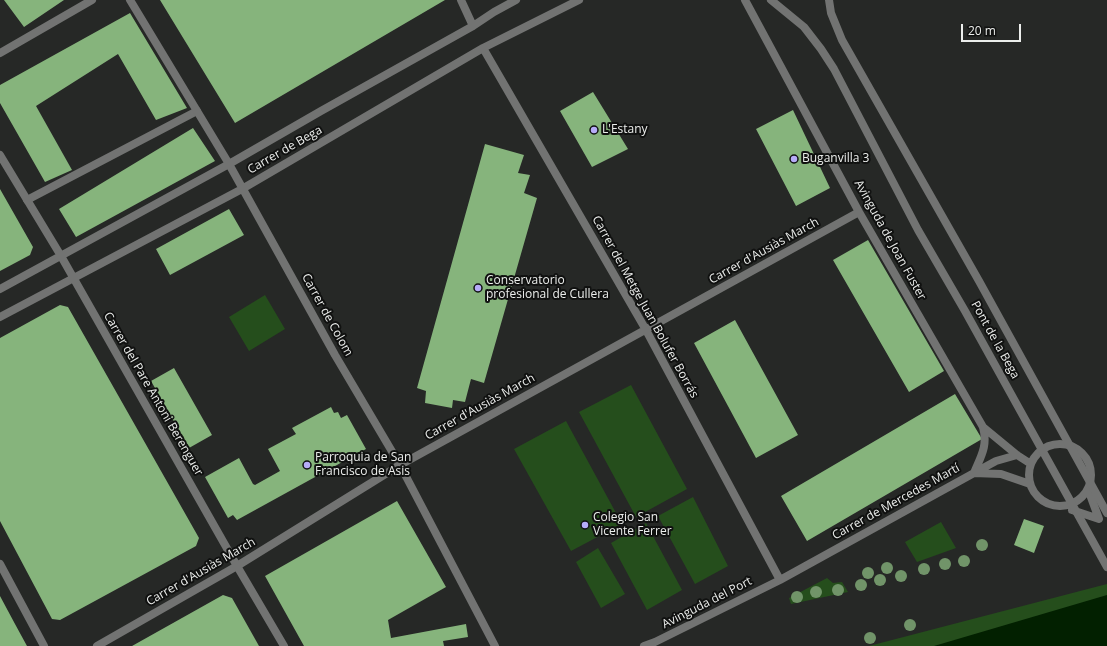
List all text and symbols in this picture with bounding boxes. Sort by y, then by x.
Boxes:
scale bar [963,16,1023,42]
text: 20 m [968,22,996,39]
street label: Carrer de Bega [245,123,325,177]
place label: L'Estany [602,123,648,137]
marker: L'Estany [589,125,599,135]
place label: Buganvilla 3 [802,152,869,166]
marker: Buganvilla 3 [789,154,799,164]
street label: Avinguda de Joan Fuster [851,177,929,303]
street label: Carrer del Metge Juan Bolufer Borrás [589,213,701,401]
street label: Carrer d'Ausiàs March [707,215,821,287]
street label: Carrer de Colom [298,271,356,359]
place label: Conservatorio profesional de Cullera [486,274,609,302]
marker: Conservatorio profesional de Cullera [473,283,483,293]
street label: Pont de la Bega [968,299,1022,381]
street label: Carrer del Pare Antoni Berenguer [100,310,206,478]
street label: Carrer d'Ausiàs March [423,371,537,443]
place label: Parroquia de San Francisco de Asis [315,451,411,479]
marker: Parroquia de San Francisco de Asis [302,460,312,470]
street label: Carrer de Mercedes Martí [830,461,962,543]
place label: Colegio San Vicente Ferrer [593,511,672,539]
marker: Colegio San Vicente Ferrer [580,520,590,530]
street label: Carrer d'Ausiàs March [144,535,258,609]
street label: Avinguda del Port [660,574,754,632]

